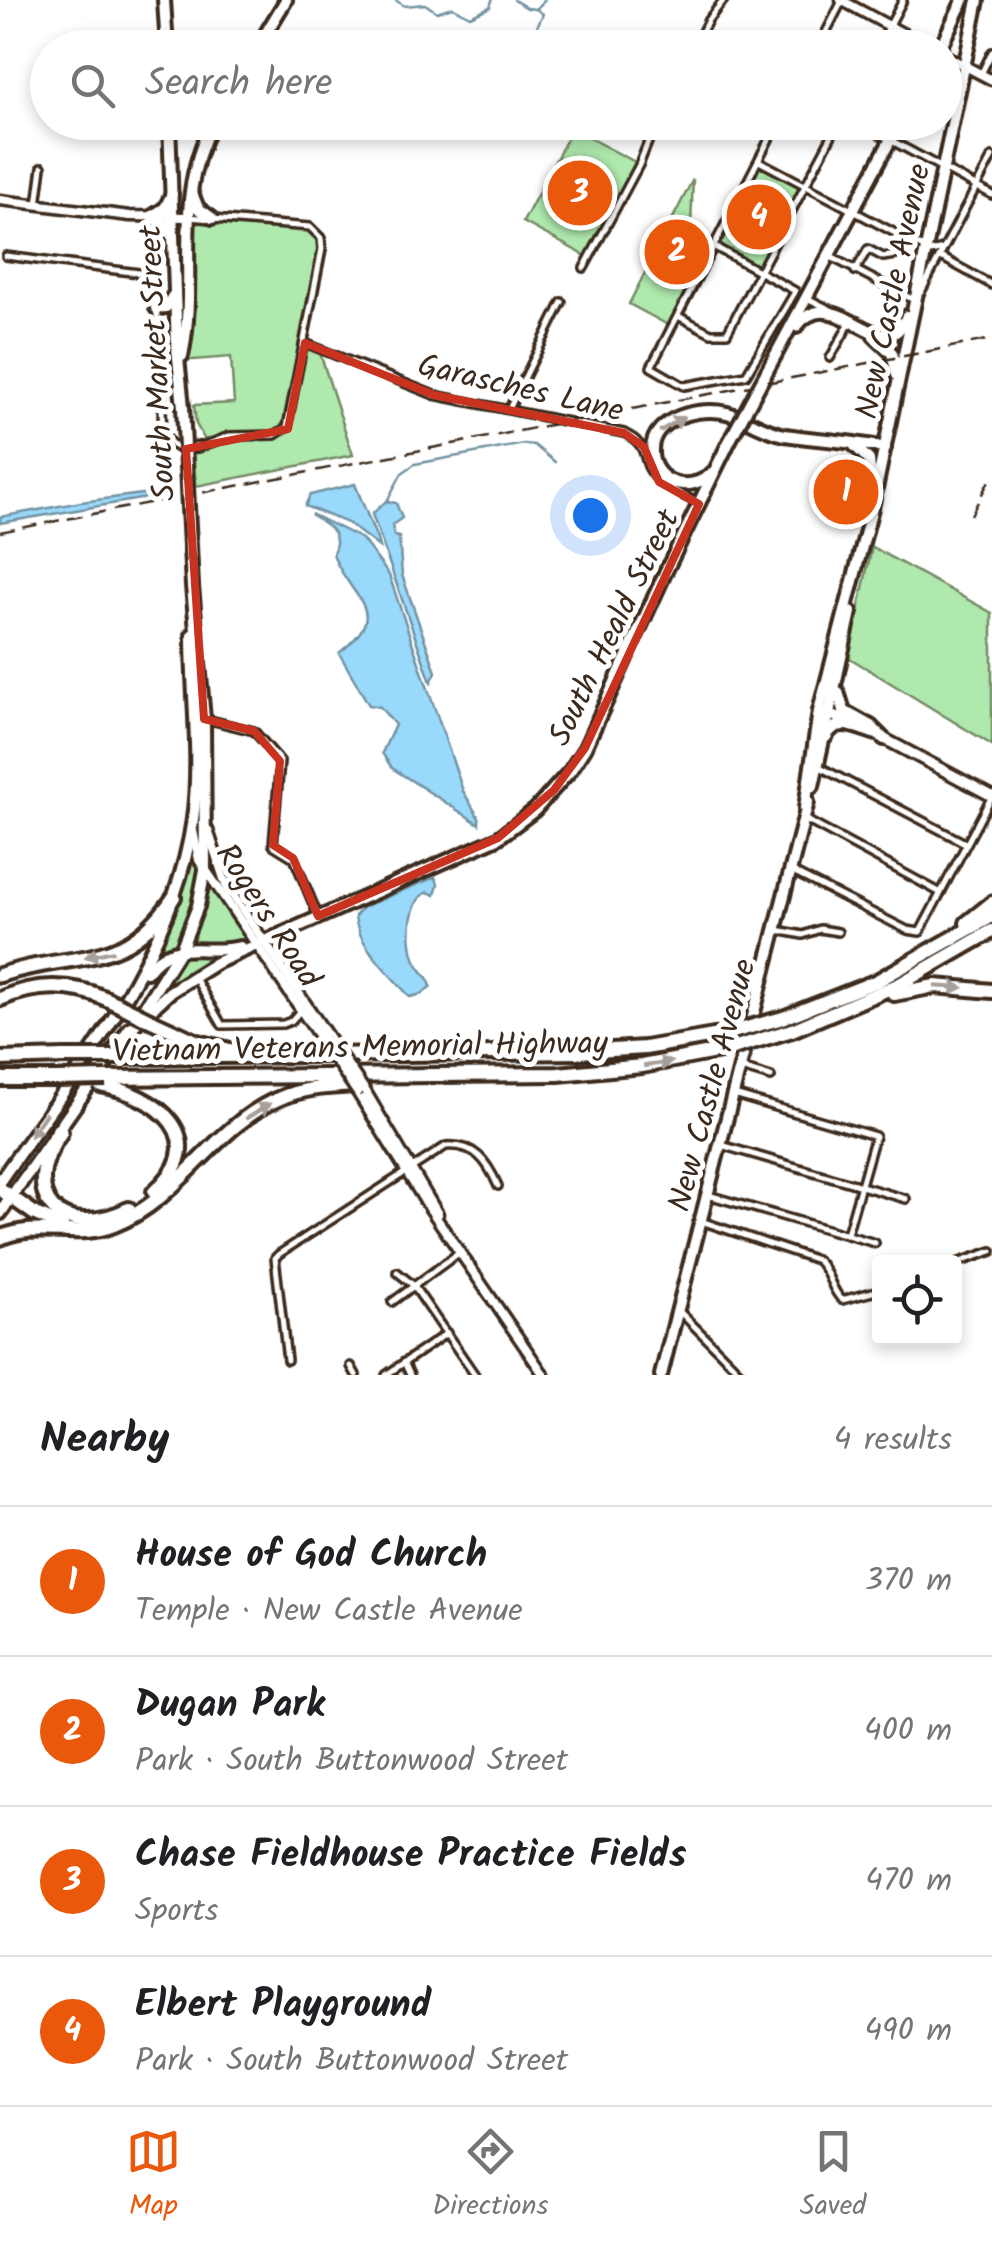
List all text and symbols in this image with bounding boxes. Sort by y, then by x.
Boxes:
search box [30,30,962,140]
text: Search here [145,55,332,115]
icon: search [65,58,120,113]
pin: 3 [548,156,612,230]
street label: New Castle Avenue [842,159,946,424]
pin: 4 [726,180,792,254]
pin: 2 [644,214,710,290]
street label: South Market Street [126,223,191,502]
street label: Garasches Lane [412,341,628,438]
one-way arrow [658,415,686,433]
pin: 1 [814,454,878,530]
your location [565,490,616,541]
street label: South Heald Street [536,500,695,755]
street label: Rogers Road [201,834,334,1000]
one-way arrow [83,946,114,962]
street label: New Castle Avenue [655,954,772,1218]
one-way arrow [933,979,965,995]
street label: Vietnam Veterans Memorial Highway [112,1019,609,1078]
one-way arrow [642,1055,674,1071]
one-way arrow [244,1102,271,1120]
one-way arrow [29,1112,48,1138]
map controls [872,1255,962,1345]
button: locate [872,1255,962,1345]
text: Nearby [40,1407,169,1474]
text: 4 results [834,1415,952,1466]
text: House of God Church [135,1526,487,1586]
text: 1 [68,1556,77,1607]
text: 370 m [865,1556,952,1607]
text: Temple · New Castle Avenue [135,1586,523,1637]
text: Dugan Park [135,1676,325,1736]
text: 2 [63,1706,82,1757]
text: 400 m [864,1706,952,1757]
text: Park · South Buttonwood Street [135,1736,568,1787]
text: Chase Fieldhouse Practice Fields [135,1826,687,1886]
text: 3 [64,1856,81,1907]
text: 470 m [865,1856,952,1907]
text: Sports [135,1886,218,1937]
text: Elbert Playground [135,1976,431,2036]
text: 4 [64,2006,81,2057]
text: 490 m [864,2006,952,2057]
text: Park · South Buttonwood Street [135,2036,568,2087]
tab: Map [126,2124,181,2229]
tab: Directions [432,2124,548,2229]
tab: Saved [800,2124,866,2229]

